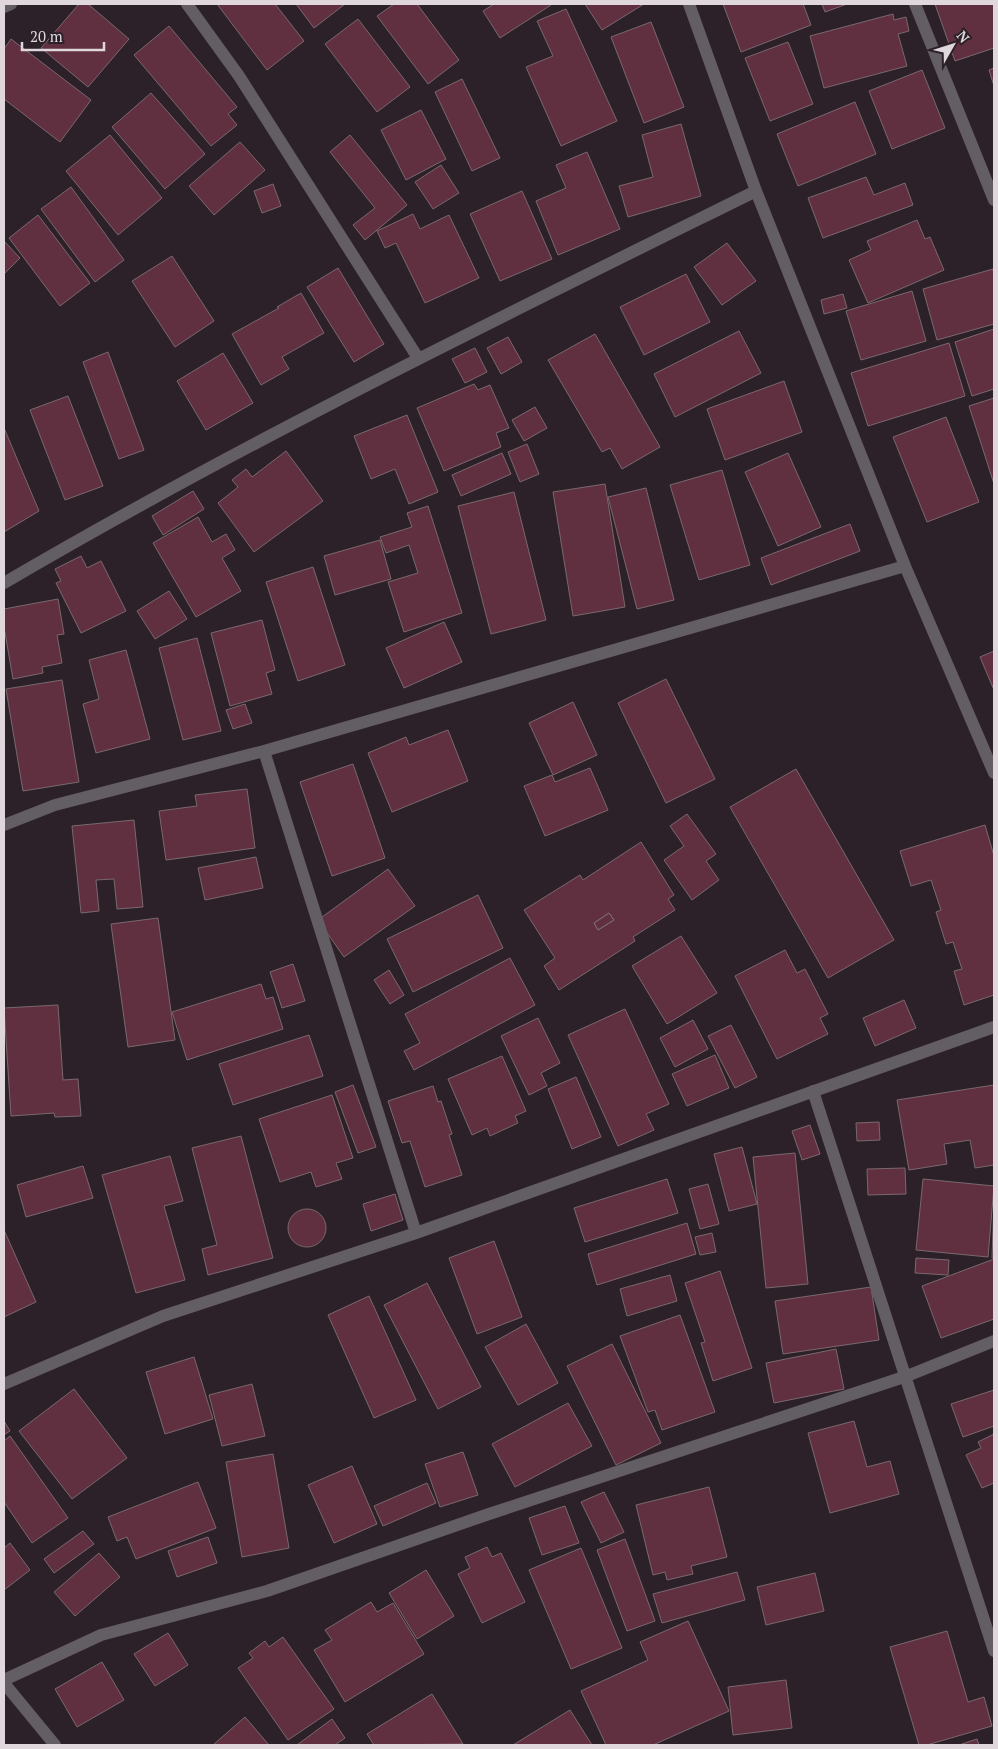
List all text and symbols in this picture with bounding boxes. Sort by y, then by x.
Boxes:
scale bar [22,20,105,52]
north arrow [928,20,978,70]
text: 20 m [30,26,63,46]
text: N [953,26,974,47]

